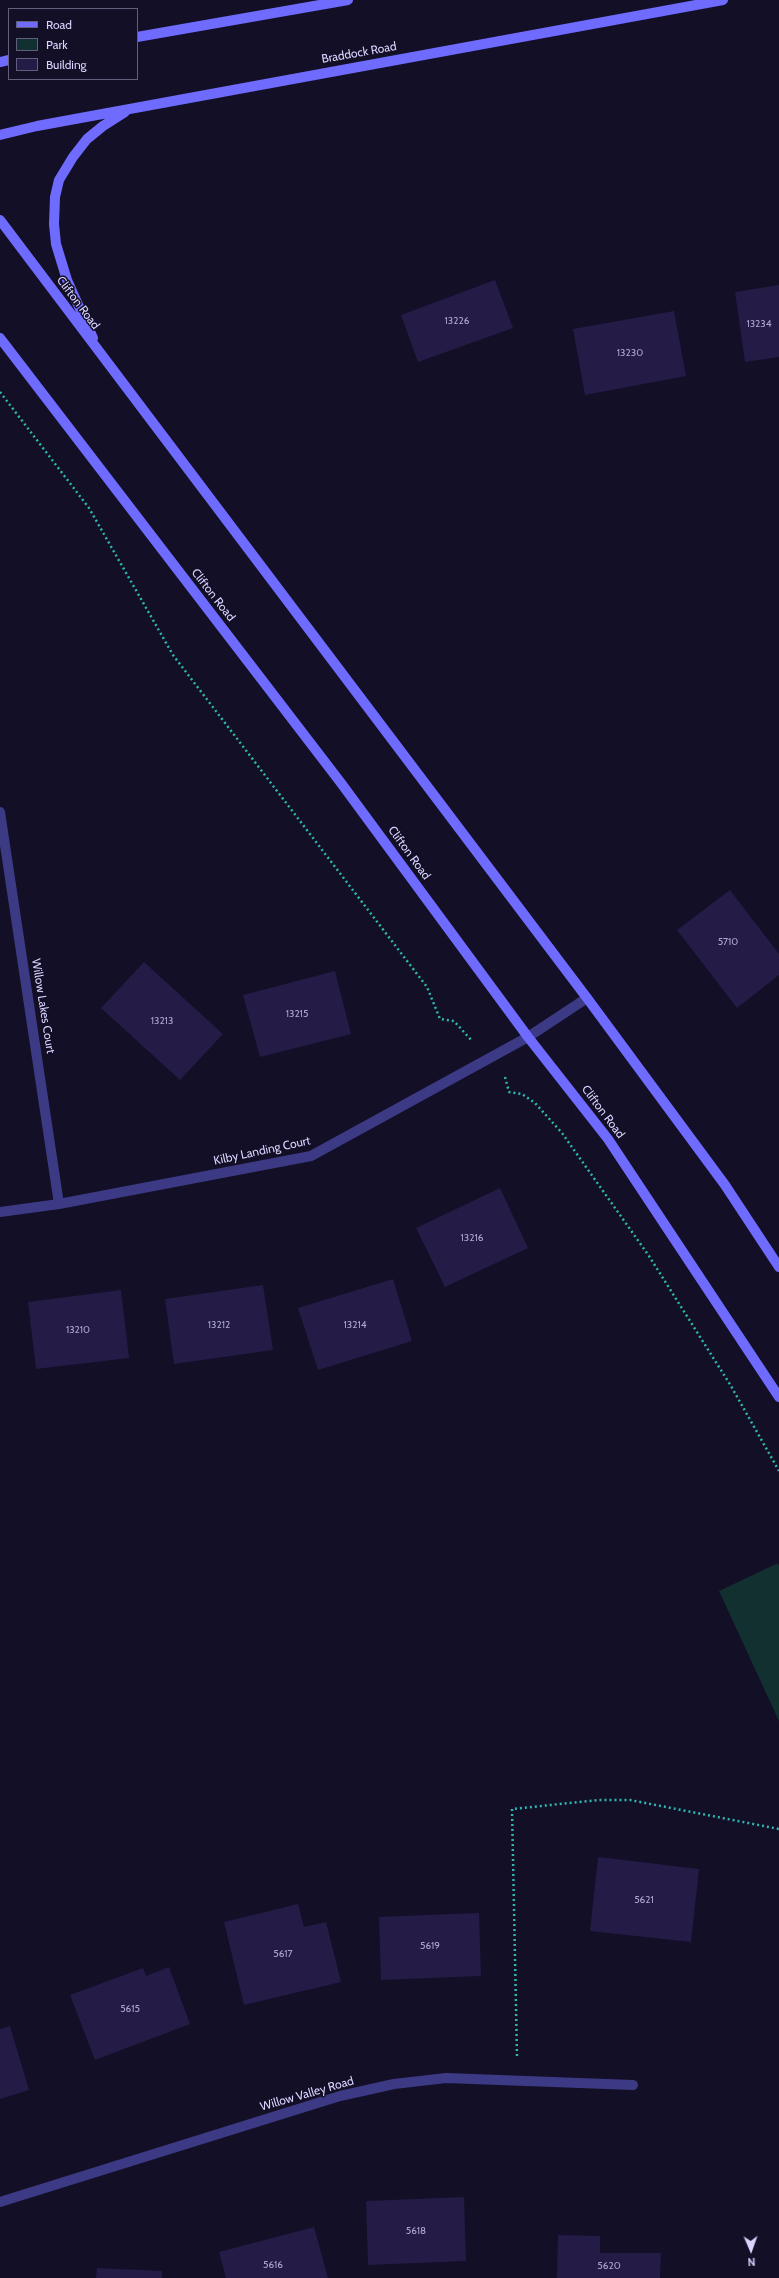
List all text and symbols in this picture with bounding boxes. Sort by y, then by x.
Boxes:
legend [8,8,138,80]
text: Road [46,17,72,32]
text: Park [46,37,68,52]
street label: Braddock Road [320,39,398,67]
text: Building [46,57,87,72]
street label: Clifton Road [53,274,103,332]
house number: 13226 [445,315,469,327]
house number: 13234 [746,318,772,330]
house number: 13230 [617,347,643,359]
street label: Clifton Road [188,566,238,624]
street label: Clifton Road [385,823,433,883]
house number: 5710 [718,936,738,948]
street label: Willow Lakes Court [28,957,58,1055]
house number: 13215 [286,1008,308,1020]
house number: 13213 [151,1015,173,1027]
street label: Clifton Road [578,1083,628,1141]
street label: Kilby Landing Court [212,1134,312,1168]
house number: 13216 [461,1232,483,1244]
house number: 13212 [208,1319,230,1331]
house number: 13214 [344,1319,366,1331]
house number: 13210 [66,1324,90,1336]
house number: 5621 [634,1894,654,1906]
house number: 5619 [420,1940,440,1952]
house number: 5617 [273,1948,293,1960]
house number: 5615 [120,2003,140,2015]
street label: Willow Valley Road [259,2074,355,2114]
house number: 5618 [406,2225,426,2237]
north arrow [731,2230,771,2270]
text: N [747,2255,756,2269]
house number: 5616 [263,2259,283,2271]
house number: 5620 [597,2260,621,2272]

